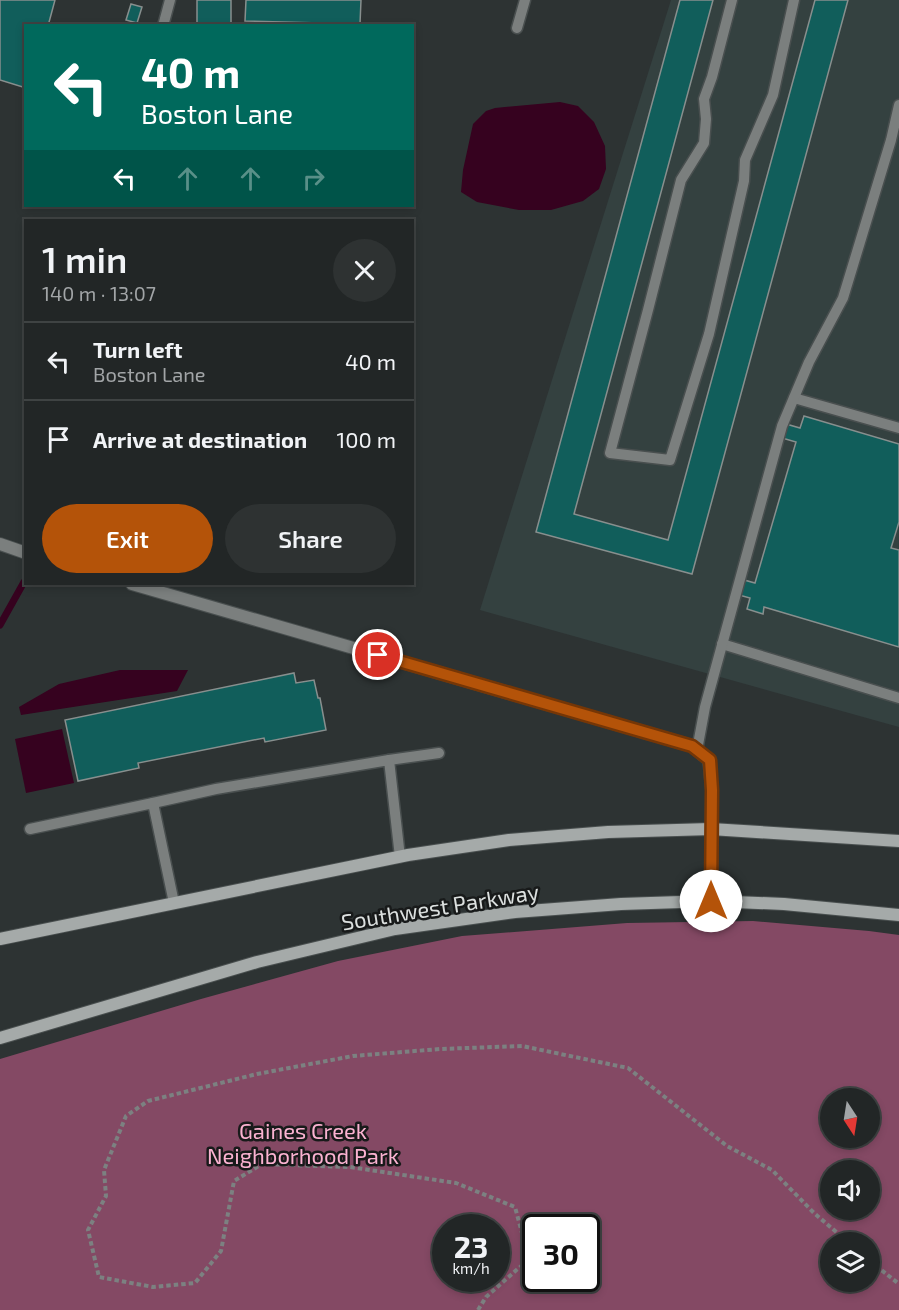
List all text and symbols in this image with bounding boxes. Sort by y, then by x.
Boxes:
text: 40 m [141,46,240,96]
icon: left [42,48,120,126]
text: Boston Lane [141,97,293,129]
icon: left [108,162,141,195]
icon: ahead [171,162,204,195]
icon: ahead [234,162,267,195]
icon: right [297,162,330,195]
text: 1 min [42,237,127,280]
button: close [333,239,396,302]
text: 140 m · 13:07 [42,281,156,305]
text: Turn left [93,336,182,362]
icon: left [42,345,75,378]
text: 40 m [345,348,396,374]
text: Boston Lane [93,362,206,386]
icon: arrive [42,423,75,456]
text: Arrive at destination [93,426,307,452]
text: 100 m [337,426,396,452]
button: Exit [42,504,213,573]
button: Share [225,504,396,573]
pin [352,629,403,680]
icon: arrive [361,638,394,671]
position arrow [679,869,743,933]
street label: Southwest Parkway [339,877,541,934]
north arrow [820,1088,880,1148]
map controls [820,1088,880,1292]
park label: Gaines Creek Neighborhood Park [207,1117,399,1168]
button: sound [820,1160,880,1220]
speed limit sign: 30 [522,1214,600,1292]
text: 23 [454,1228,488,1264]
button: layers [820,1232,880,1292]
text: km/h [452,1259,490,1277]

